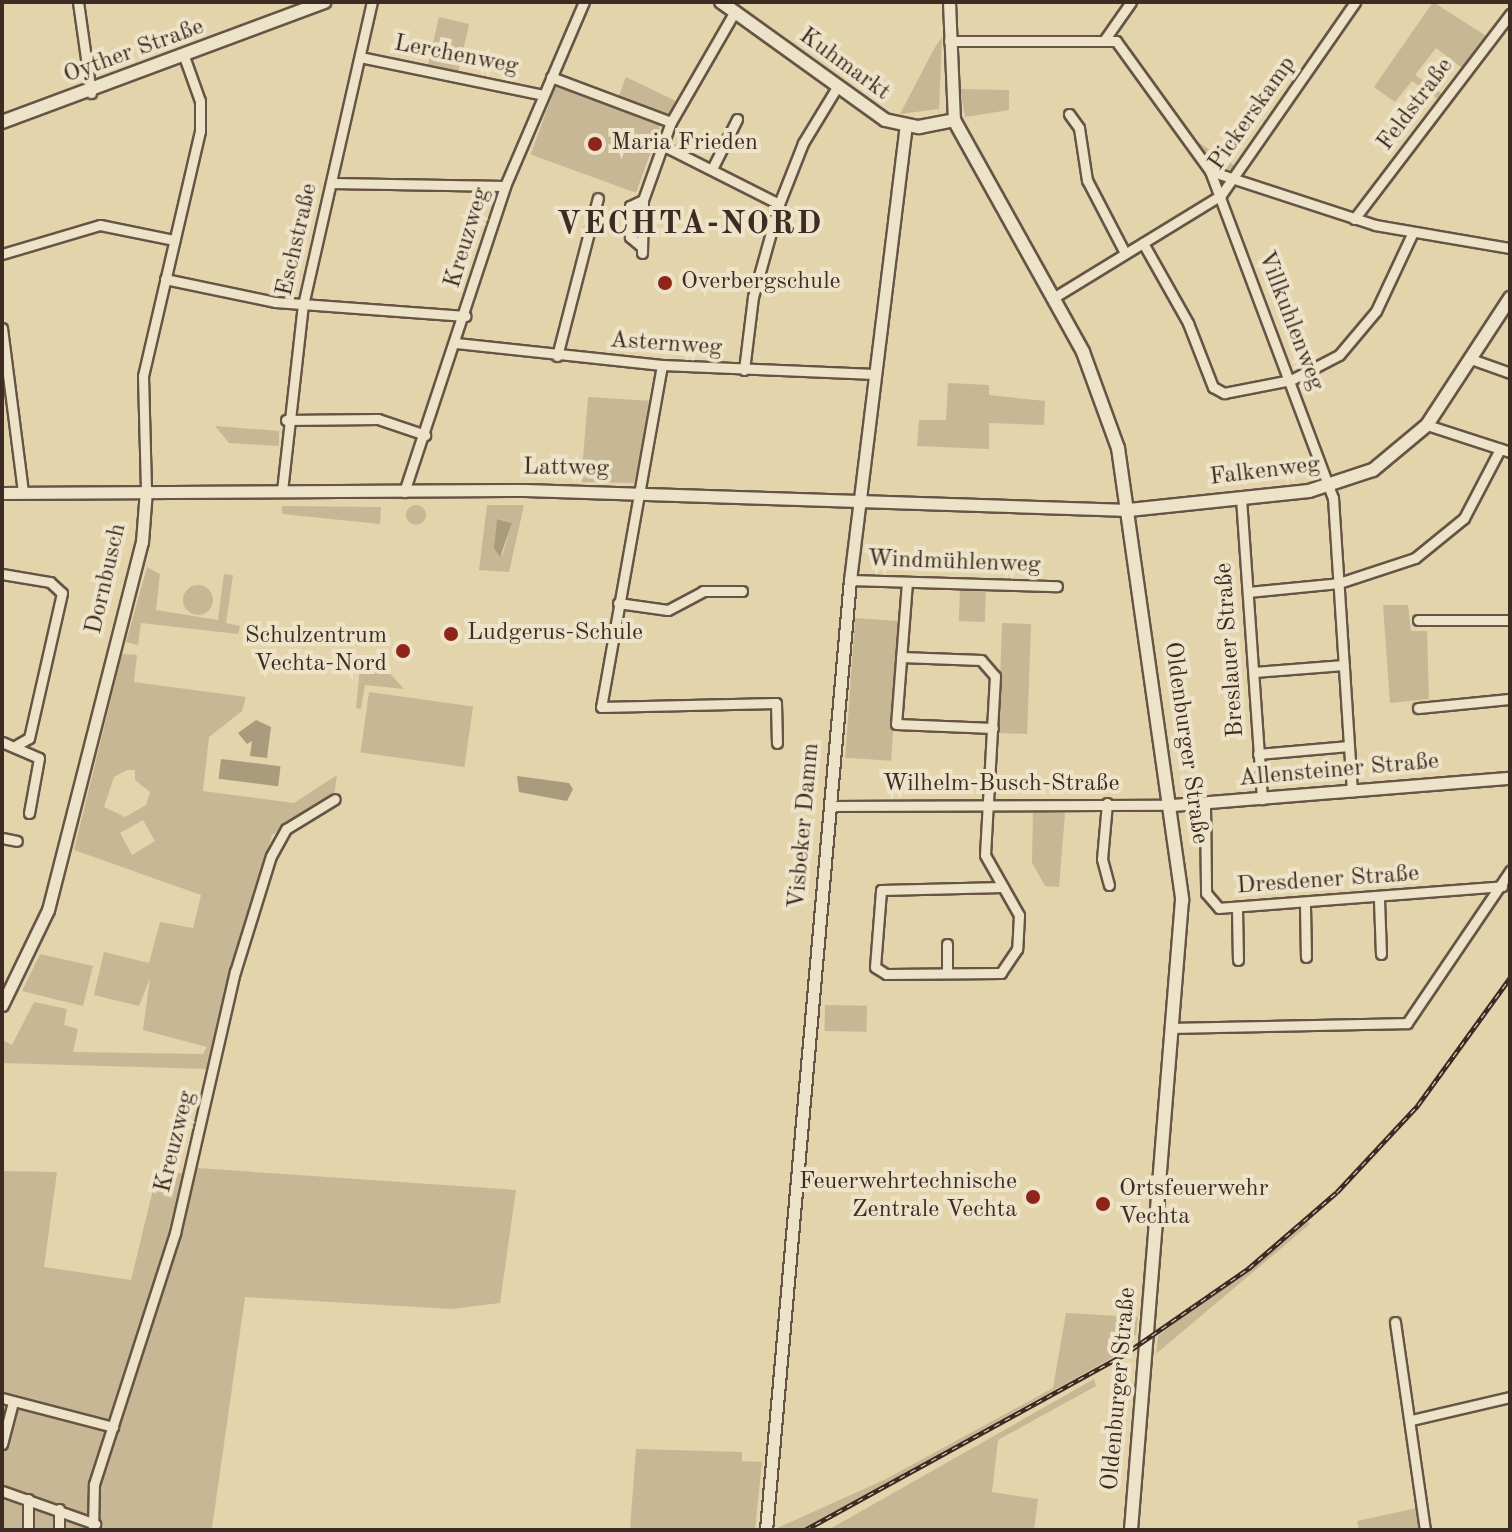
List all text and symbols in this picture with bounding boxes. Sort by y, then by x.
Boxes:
street label: Oyther Straße [60,13,208,91]
street label: Kuhmarkt [793,22,895,108]
street label: Lerchenweg [391,30,521,82]
street label: Pickerskamp [1203,51,1303,177]
street label: Feldstraße [1372,53,1460,157]
place label: Maria Frieden [611,130,758,158]
marker: Maria Frieden [586,135,604,153]
street label: Eschstraße [271,181,325,299]
street label: Kreuzweg [439,184,497,292]
district label: VECHTA-NORD [557,206,823,244]
street label: Villkuhlenweg [1250,247,1330,395]
place label: Overbergschule [681,269,841,297]
marker: Overbergschule [656,274,674,292]
street label: Asternweg [609,327,723,363]
street label: Falkenweg [1208,451,1322,493]
street label: Lattweg [523,454,609,484]
street label: Dornbusch [80,521,134,637]
street label: Windmühlenweg [867,546,1041,580]
street label: Breslauer Straße [1211,562,1251,738]
place label: Ludgerus-Schule [467,620,643,648]
place label: Schulzentrum Vechta-Nord [245,623,387,679]
marker: Ludgerus-Schule [442,625,460,643]
street label: Oldenburger Straße [1157,640,1213,846]
marker: Schulzentrum Vechta-Nord [394,642,412,660]
street label: Visbeker Damm [783,742,827,910]
street label: Allensteiner Straße [1238,748,1440,794]
street label: Wilhelm-Busch-Straße [883,771,1119,799]
street label: Dresdener Straße [1236,860,1420,902]
street label: Kreuzweg [149,1088,203,1196]
place label: Feuerwehrtechnische Zentrale Vechta [799,1169,1017,1225]
place label: Ortsfeuerwehr Vechta [1119,1176,1269,1232]
marker: Feuerwehrtechnische Zentrale Vechta [1024,1188,1042,1206]
marker: Ortsfeuerwehr Vechta [1094,1195,1112,1213]
street label: Oldenburger Straße [1097,1286,1143,1492]

